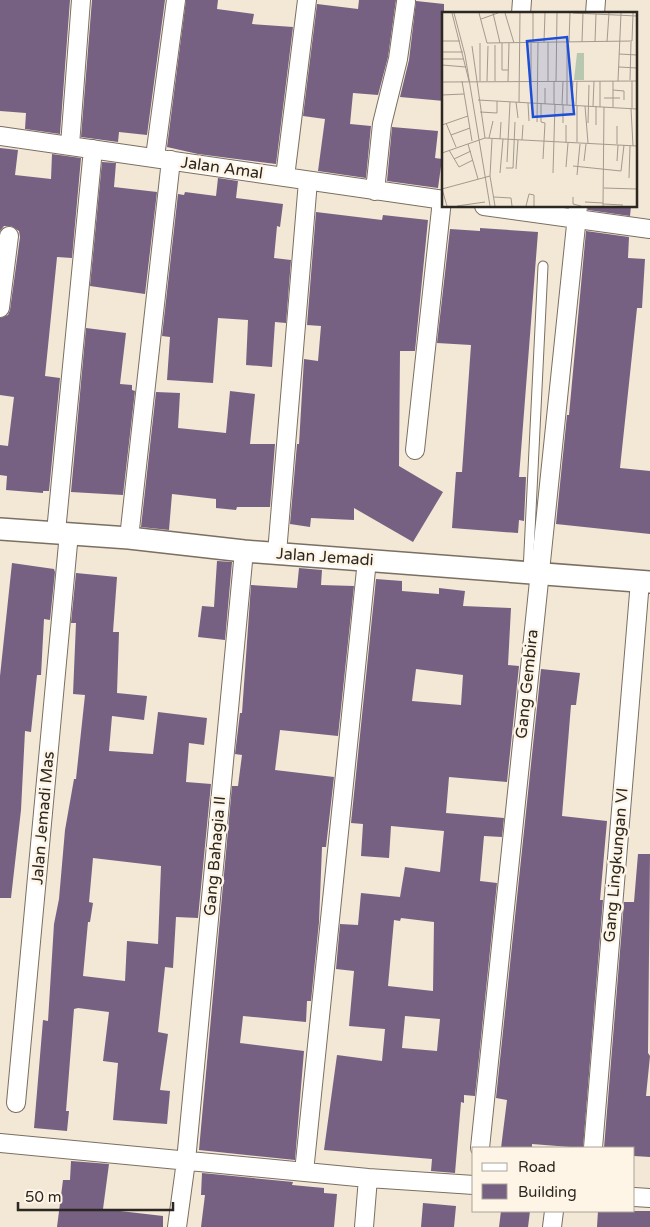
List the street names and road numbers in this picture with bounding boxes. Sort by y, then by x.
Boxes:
street label: Jalan Amal [180,152,264,184]
street label: Jalan Jemadi [276,544,374,570]
street label: Gang Gembira [511,628,543,740]
street label: Jalan Jemadi Mas [27,750,59,886]
street label: Gang Lingkungan VI [599,787,633,943]
street label: Gang Bahagia II [200,795,230,917]

